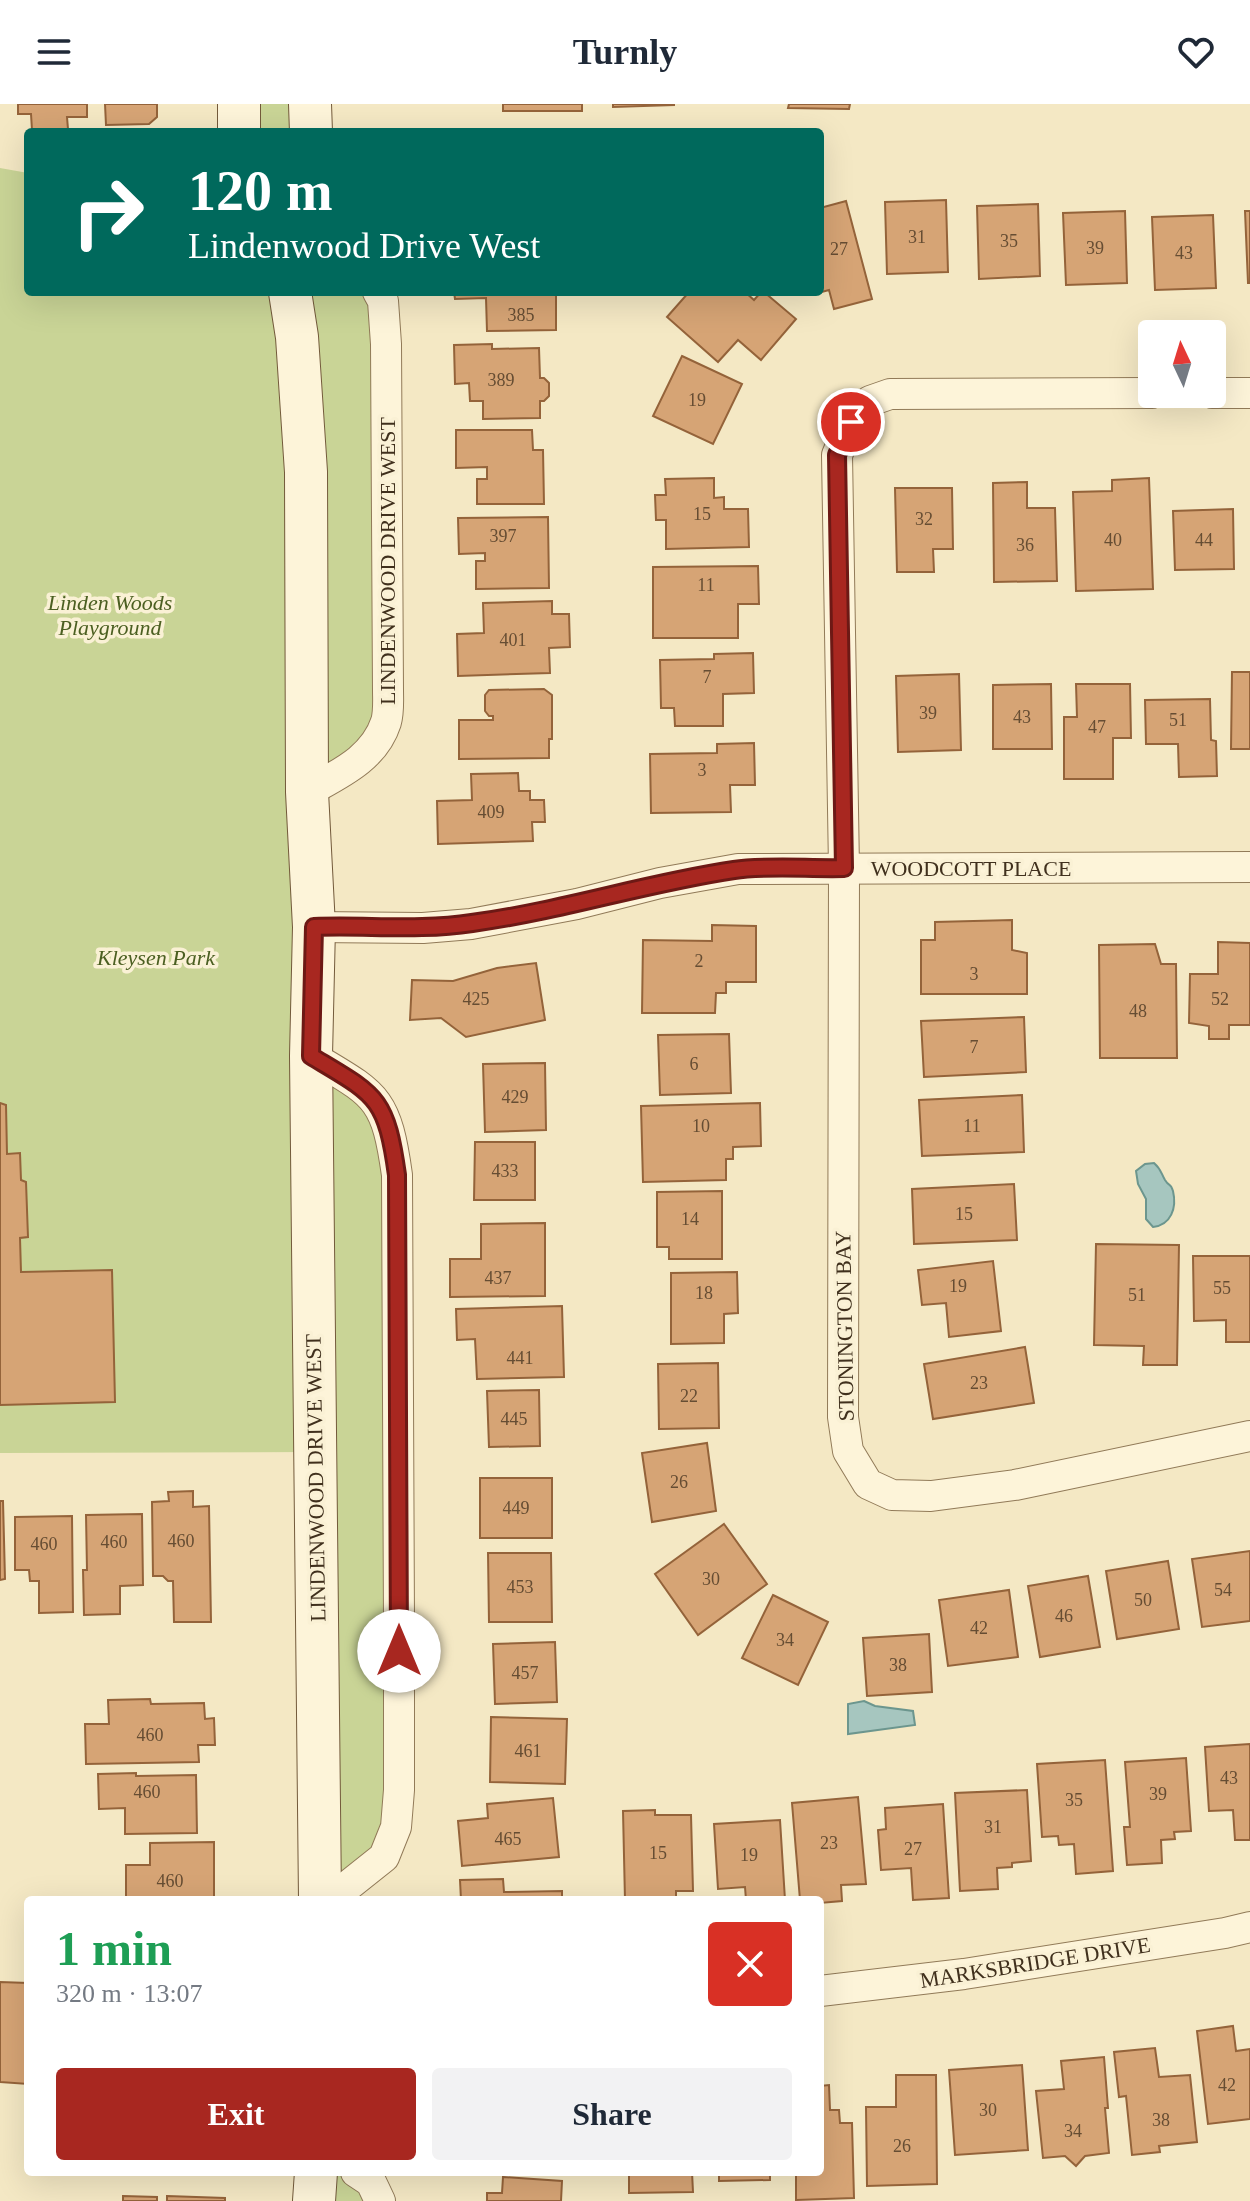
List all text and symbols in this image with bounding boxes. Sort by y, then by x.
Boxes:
icon: menu [32,30,76,74]
icon: heart [1174,30,1218,74]
text: Turnly [573,32,677,72]
icon: right [56,160,160,264]
text: 120 m [188,160,333,222]
text: Lindenwood Drive West [188,226,540,266]
house number: 31 [908,227,926,247]
house number: 35 [1000,231,1018,251]
house number: 39 [1086,238,1104,258]
house number: 27 [830,239,848,259]
house number: 43 [1175,243,1193,263]
house number: 385 [508,305,535,325]
north arrow [1138,320,1226,408]
map controls [1138,320,1226,408]
house number: 389 [488,370,515,390]
pin [817,388,885,456]
house number: 19 [688,390,706,410]
icon: arrive [829,400,873,444]
street label: LINDENWOOD DRIVE WEST [375,416,400,705]
house number: 15 [693,504,711,524]
house number: 32 [915,509,933,529]
house number: 397 [490,526,517,546]
house number: 40 [1104,530,1122,550]
house number: 44 [1195,530,1213,550]
house number: 36 [1016,535,1034,555]
house number: 11 [697,575,715,595]
park label: Linden Woods Playground [47,590,172,640]
house number: 401 [500,630,527,650]
house number: 7 [703,667,712,687]
house number: 39 [919,703,937,723]
house number: 43 [1013,707,1031,727]
house number: 51 [1169,710,1187,730]
house number: 47 [1088,717,1106,737]
house number: 3 [698,760,707,780]
house number: 409 [478,802,505,822]
street label: WOODCOTT PLACE [871,856,1071,881]
park label: Kleysen Park [96,945,216,970]
house number: 2 [695,951,704,971]
house number: 3 [970,964,979,984]
house number: 425 [463,989,490,1009]
house number: 52 [1211,989,1229,1009]
house number: 48 [1129,1001,1147,1021]
house number: 7 [970,1037,979,1057]
house number: 6 [690,1054,699,1074]
house number: 429 [502,1087,529,1107]
house number: 10 [692,1116,710,1136]
house number: 11 [963,1116,981,1136]
house number: 433 [492,1161,519,1181]
house number: 15 [955,1204,973,1224]
house number: 14 [681,1209,699,1229]
street label: STONINGTON BAY [830,1230,859,1422]
house number: 437 [485,1268,512,1288]
house number: 19 [949,1276,967,1296]
house number: 55 [1213,1278,1231,1298]
house number: 18 [695,1283,713,1303]
house number: 51 [1128,1285,1146,1305]
street label: LINDENWOOD DRIVE WEST [300,1333,331,1622]
house number: 441 [507,1348,534,1368]
house number: 23 [970,1373,988,1393]
house number: 22 [680,1386,698,1406]
house number: 445 [501,1409,528,1429]
house number: 26 [670,1472,688,1492]
house number: 449 [503,1498,530,1518]
house number: 460 [168,1531,195,1551]
house number: 460 [101,1532,128,1552]
house number: 460 [31,1534,58,1554]
house number: 30 [702,1569,720,1589]
house number: 453 [507,1577,534,1597]
house number: 54 [1214,1580,1232,1600]
house number: 50 [1134,1590,1152,1610]
house number: 46 [1055,1606,1073,1626]
position arrow [357,1609,441,1693]
house number: 42 [970,1618,988,1638]
house number: 34 [776,1630,794,1650]
house number: 38 [889,1655,907,1675]
house number: 457 [512,1663,539,1683]
house number: 460 [137,1725,164,1745]
house number: 461 [515,1741,542,1761]
house number: 43 [1220,1768,1238,1788]
house number: 460 [134,1782,161,1802]
house number: 39 [1149,1784,1167,1804]
house number: 35 [1065,1790,1083,1810]
house number: 31 [984,1817,1002,1837]
house number: 465 [495,1829,522,1849]
house number: 23 [820,1833,838,1853]
house number: 27 [904,1839,922,1859]
house number: 15 [649,1843,667,1863]
house number: 19 [740,1845,758,1865]
house number: 460 [157,1871,184,1891]
text: 1 min [56,1922,172,1975]
button: close [708,1922,792,2006]
street label: MARKSBRIDGE DRIVE [918,1932,1152,1993]
text: 320 m · 13:07 [56,1979,203,2008]
button: Exit [56,2068,416,2160]
button: Share [432,2068,792,2160]
house number: 42 [1218,2075,1236,2095]
house number: 30 [979,2100,997,2120]
house number: 38 [1152,2110,1170,2130]
house number: 34 [1064,2121,1082,2141]
house number: 26 [893,2136,911,2156]

